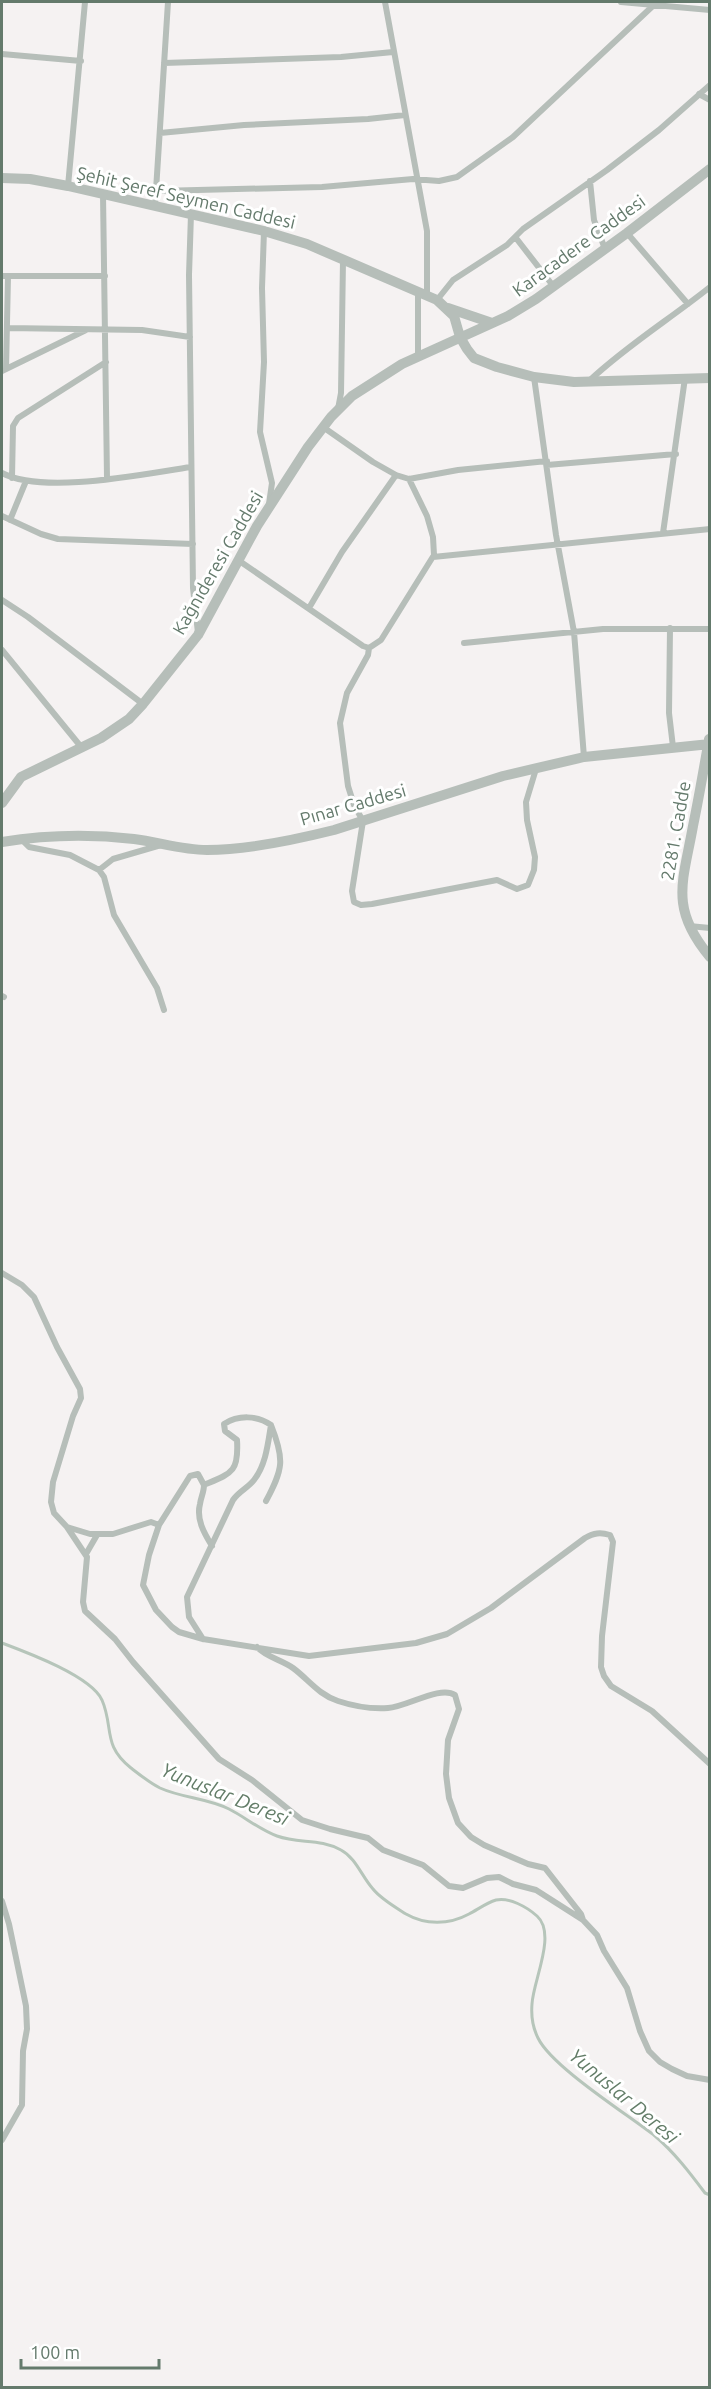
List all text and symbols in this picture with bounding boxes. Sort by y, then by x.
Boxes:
street label: Şehit Şeref Seymen Caddesi [75,162,297,232]
street label: Karacadere Caddesi [508,190,648,300]
street label: Kağnıderesi Caddesi [168,487,266,638]
street label: Pınar Caddesi [298,779,408,829]
street label: 2281. Cadde [656,780,694,882]
water label: Yunuslar Deresi [158,1757,293,1830]
water label: Yunuslar Deresi [565,2043,684,2149]
scale bar [21,2332,159,2370]
text: 100 m [30,2342,80,2362]

